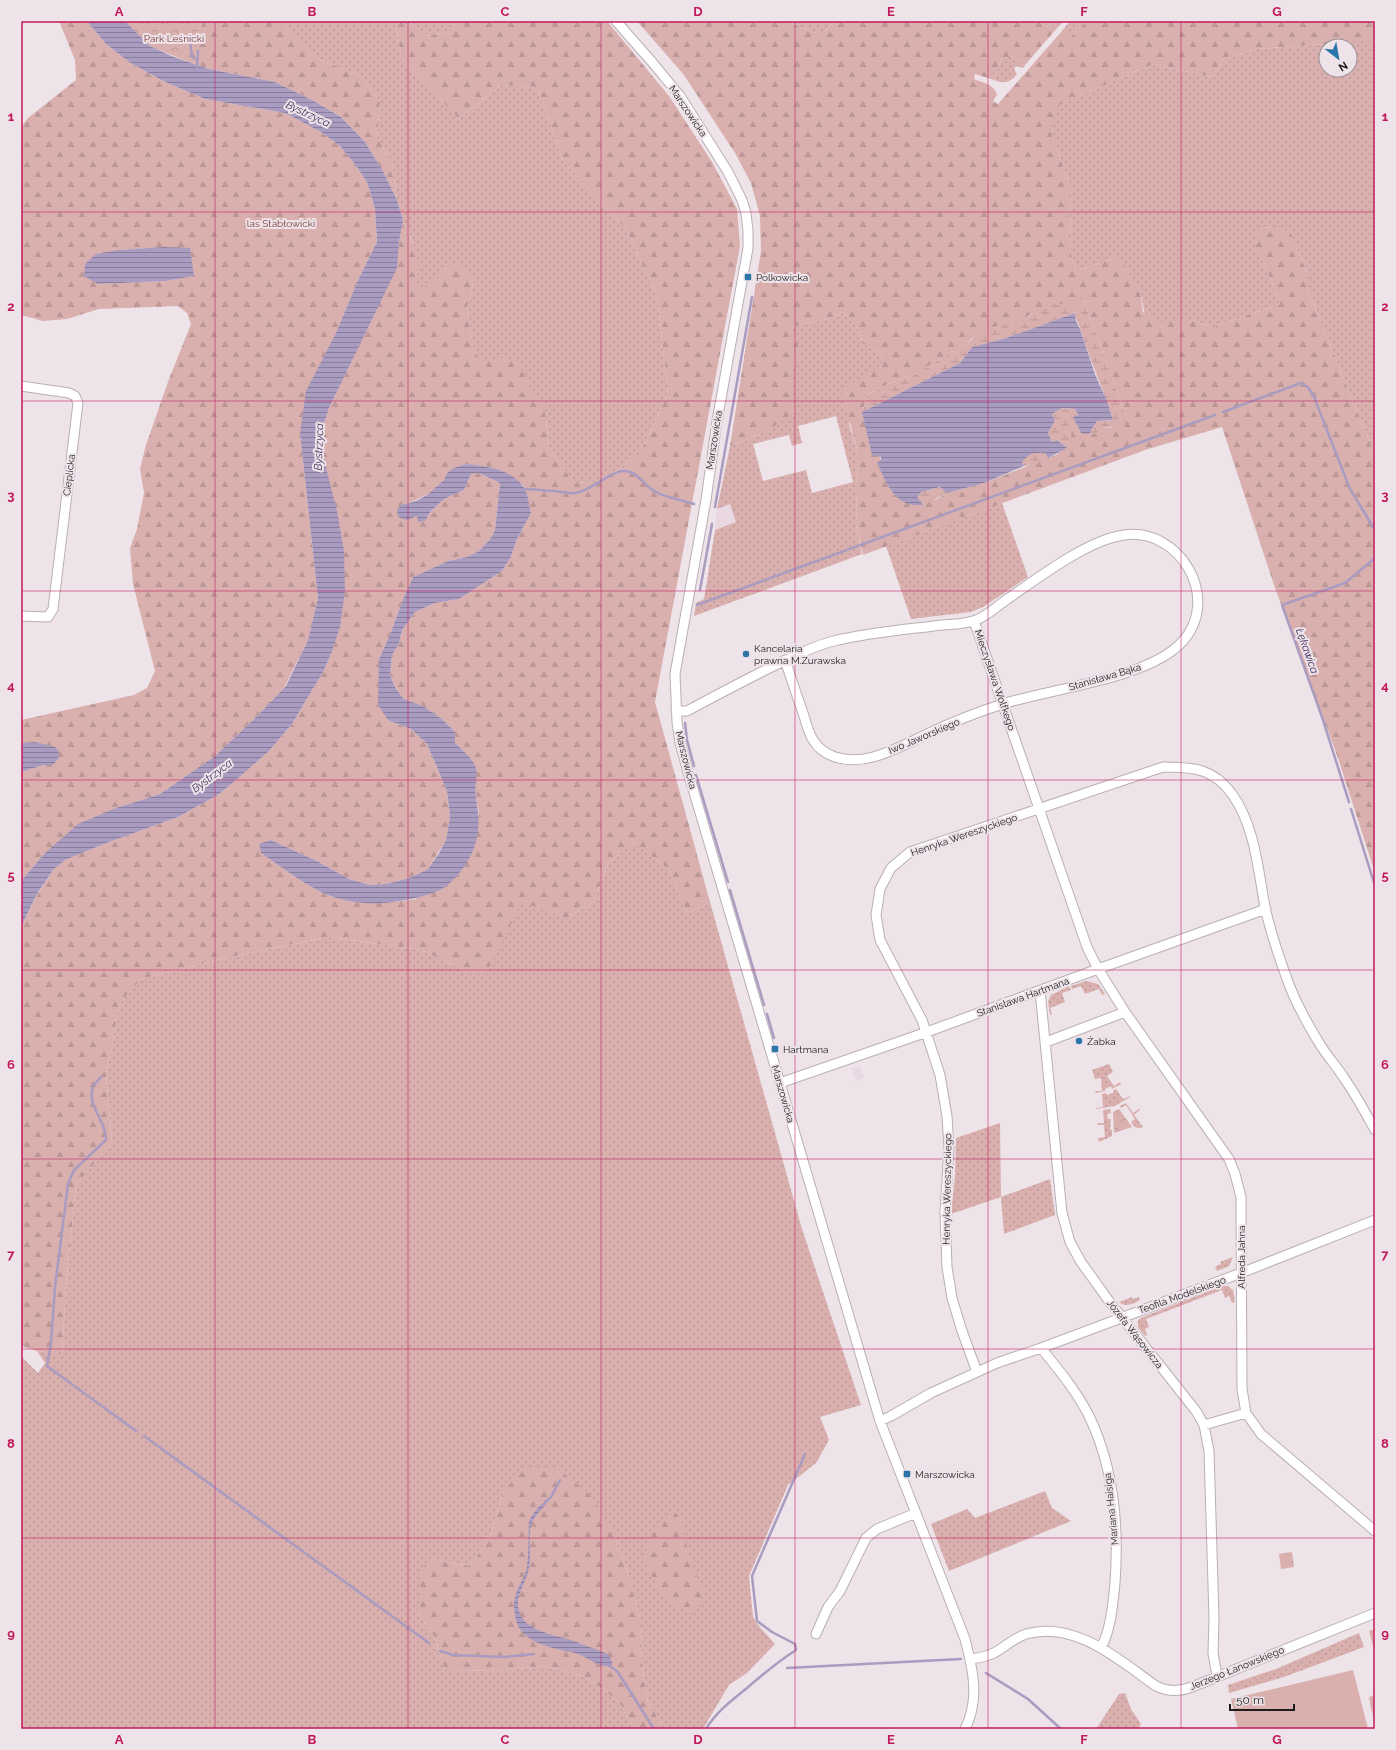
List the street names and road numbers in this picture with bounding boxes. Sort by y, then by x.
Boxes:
street label: Marszowicka [667,83,709,139]
street label: Marszowicka [704,410,724,470]
street label: Cieplicka [61,453,77,497]
street label: Mieczysława Wolfkego [973,628,1017,732]
street label: Stanisława Bąka [1068,661,1142,693]
street label: Iwo Jaworskiego [887,716,961,756]
street label: Marszowicka [673,730,699,790]
street label: Henryka Wereszyckiego [909,812,1019,858]
street label: Stanisława Hartmana [975,975,1071,1019]
street label: Marszowicka [769,1064,797,1124]
street label: Henryka Wereszyckiego [941,1133,953,1245]
street label: Alfreda Jahna [1236,1225,1247,1289]
street label: Teofila Modelskiego [1137,1274,1227,1316]
street label: Józefa Wąsowicza [1105,1297,1165,1371]
street label: Mariana Haisiga [1102,1472,1120,1546]
street label: Jerzego Łanowskiego [1188,1644,1286,1692]

